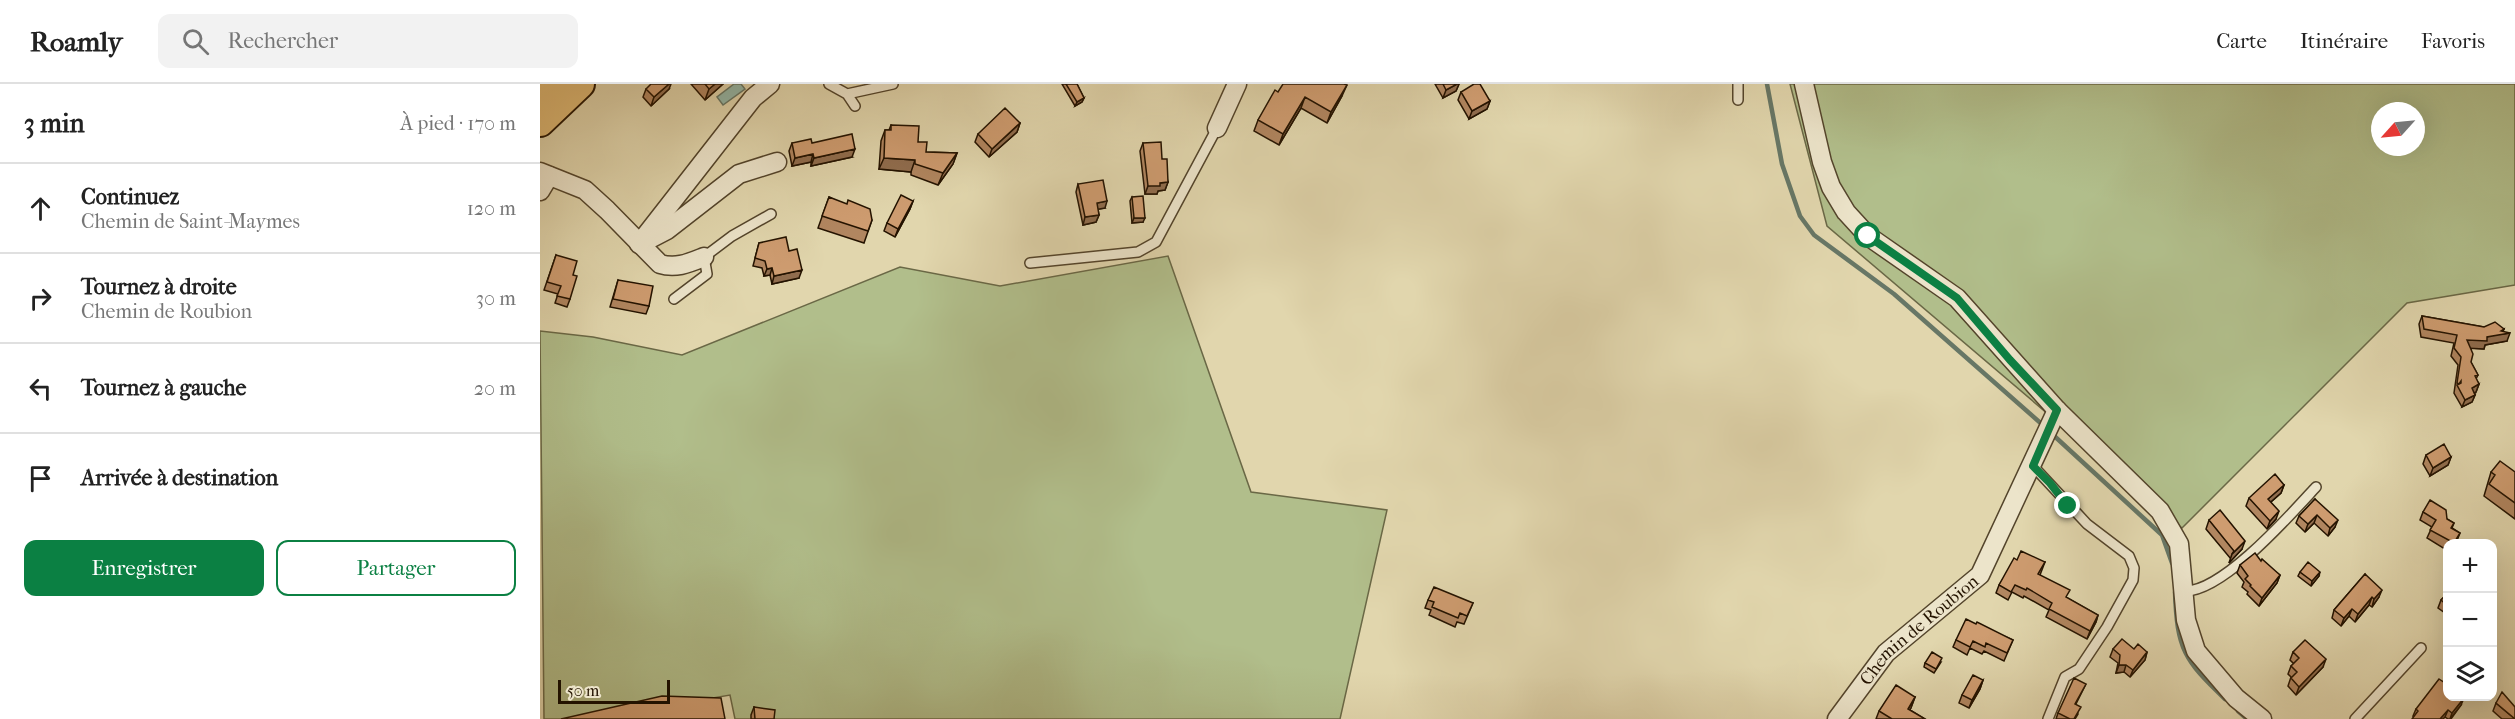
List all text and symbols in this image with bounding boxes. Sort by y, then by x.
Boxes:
search box [158,14,578,68]
text: Roamly [30,25,122,58]
icon: search [179,25,212,58]
text: Rechercher [227,28,338,54]
text: Carte [2216,29,2267,53]
text: Itinéraire [2300,29,2388,53]
text: Favoris [2421,29,2485,53]
north arrow [2371,102,2425,156]
text: 3 min [24,108,85,139]
text: À pied · 170 m [400,112,516,135]
text: Continuez [81,184,179,210]
icon: ahead [24,192,57,225]
text: 120 m [467,197,516,220]
text: Chemin de Saint-Maymes [81,210,300,233]
route start [1854,222,1880,248]
text: Tournez à droite [81,274,237,300]
icon: right [24,282,57,315]
text: 30 m [476,287,516,310]
text: Chemin de Roubion [81,300,252,323]
icon: left [24,372,57,405]
text: Tournez à gauche [81,375,246,401]
text: 20 m [474,377,516,400]
icon: arrive [24,462,57,495]
text: Arrivée à destination [81,465,278,491]
route end [2054,492,2080,518]
map controls [2443,539,2497,701]
button: + [2443,539,2497,593]
button: Enregistrer [24,540,264,596]
button: Partager [276,540,516,596]
street label: Chemin de Roubion [1855,570,1983,689]
button: − [2443,593,2497,647]
button: layers [2443,647,2497,701]
scale bar [558,677,670,704]
text: 50 m [567,681,599,700]

